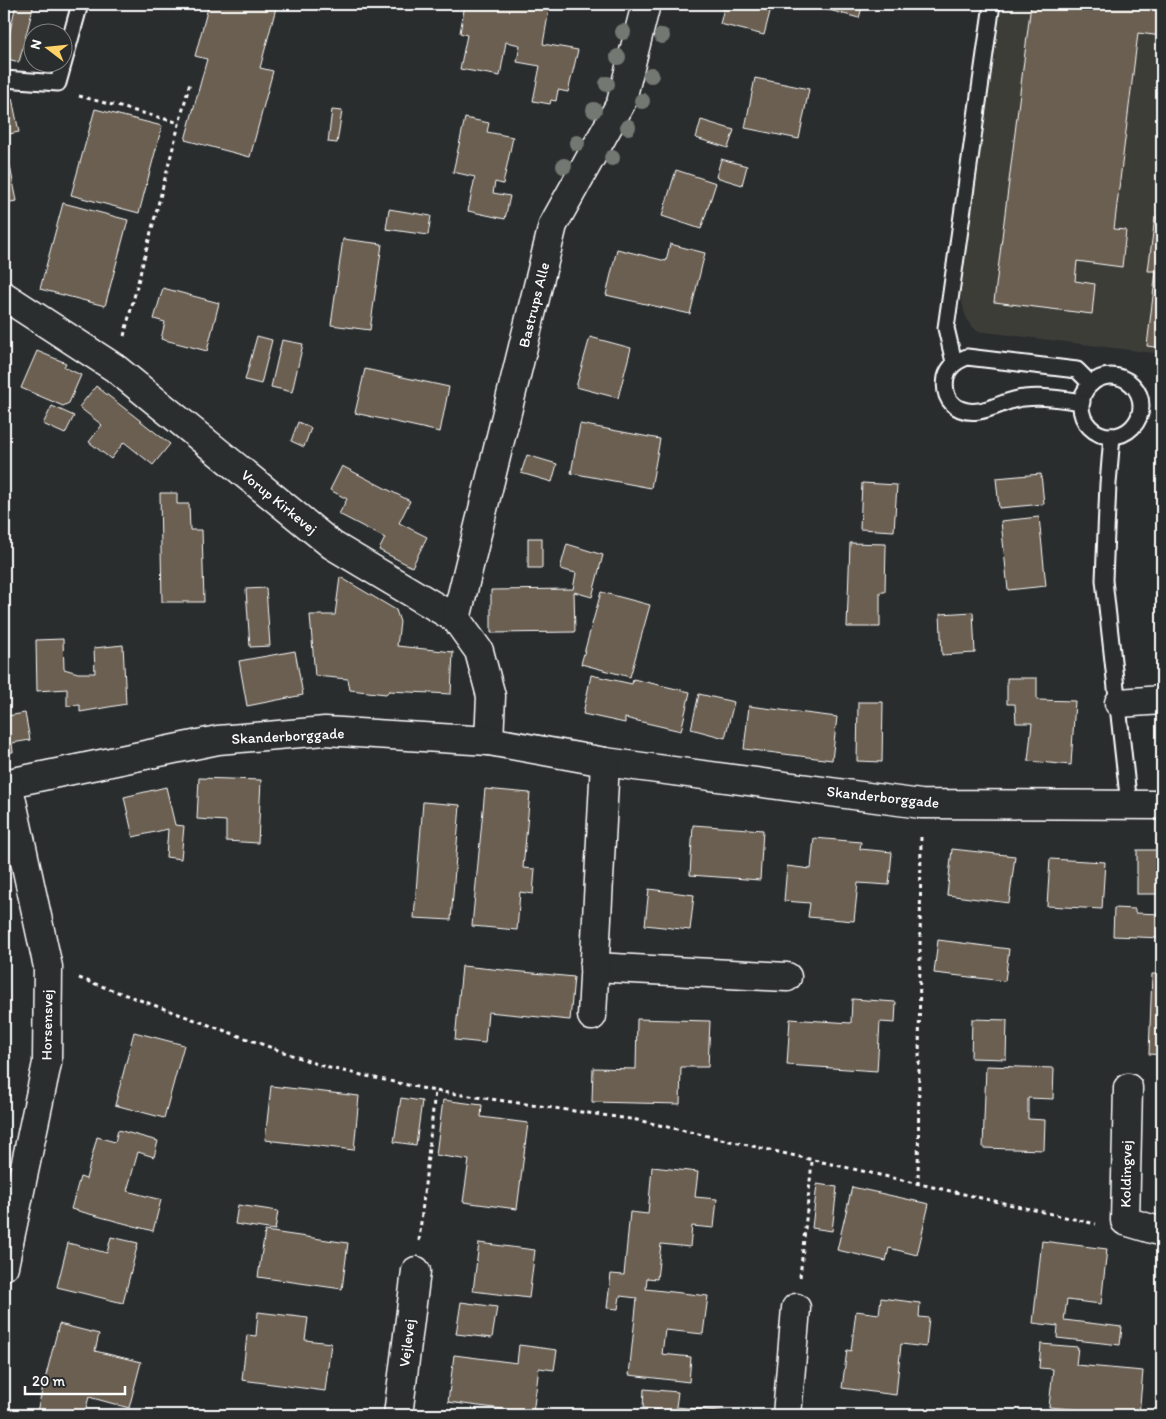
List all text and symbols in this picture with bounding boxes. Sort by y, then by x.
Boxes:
north arrow [22,22,72,72]
text: N [27,38,45,51]
street label: Bastrups Alle [515,261,553,349]
street label: Vorup Kirkevej [237,466,321,538]
street label: Skanderborggade [231,724,345,748]
street label: Skanderborggade [826,782,940,812]
street label: Horsensvej [37,989,57,1061]
street label: Koldingvej [1116,1140,1136,1208]
street label: Vejlevej [395,1318,419,1368]
scale bar [25,1364,125,1396]
text: 20 m [32,1372,66,1390]

